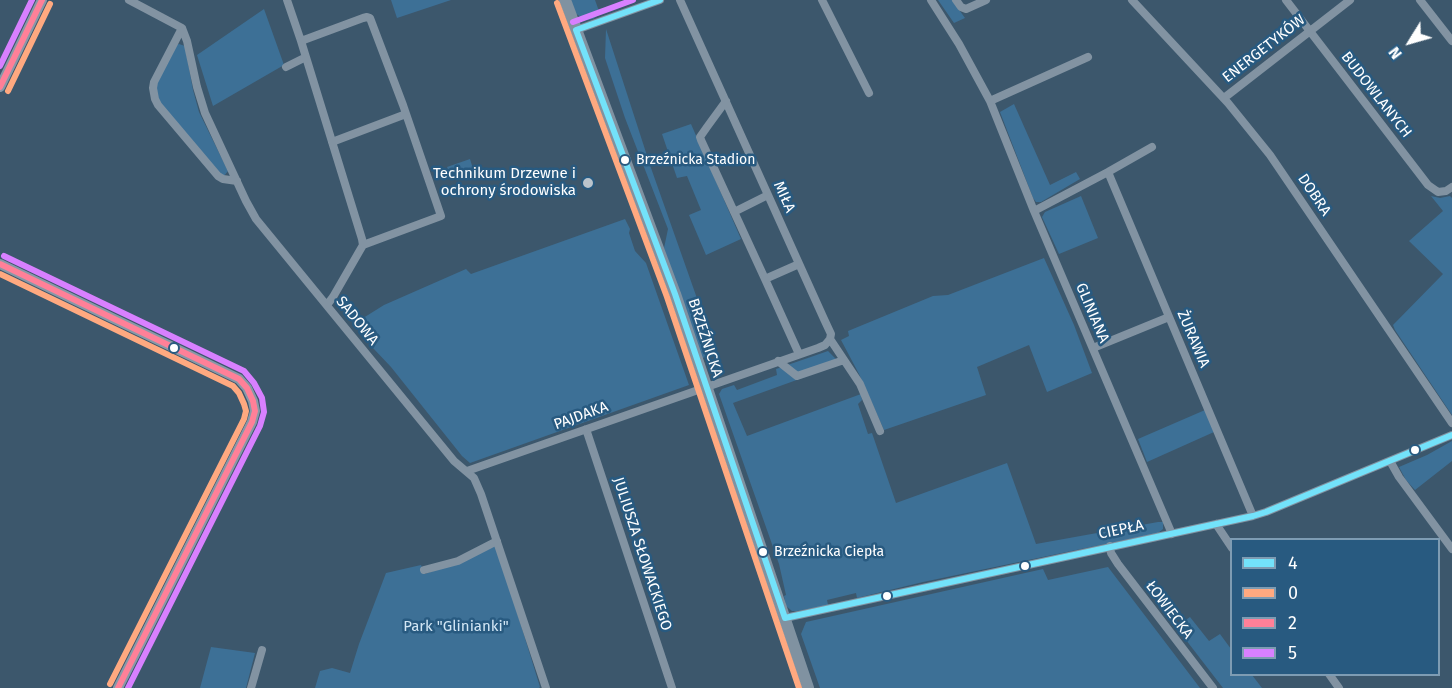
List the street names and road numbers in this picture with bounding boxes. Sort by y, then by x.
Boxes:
street label: ENERGETYKÓW [1219,11,1309,87]
street label: BUDOWLANYCH [1337,48,1415,142]
street label: DOBRA [1293,171,1335,219]
street label: MIŁA [769,179,799,215]
street label: GLINIANA [1071,280,1113,346]
street label: SADOWA [332,293,382,349]
street label: BRZEŹNICKA [684,296,726,380]
street label: ŻURAWIA [1173,308,1213,370]
street label: PAJDAKA [551,398,611,434]
street label: JULIUSZA SŁOWACKIEGO [609,475,675,633]
street label: CIEPŁA [1097,516,1145,544]
street label: ŁOWIECKA [1141,577,1197,643]

